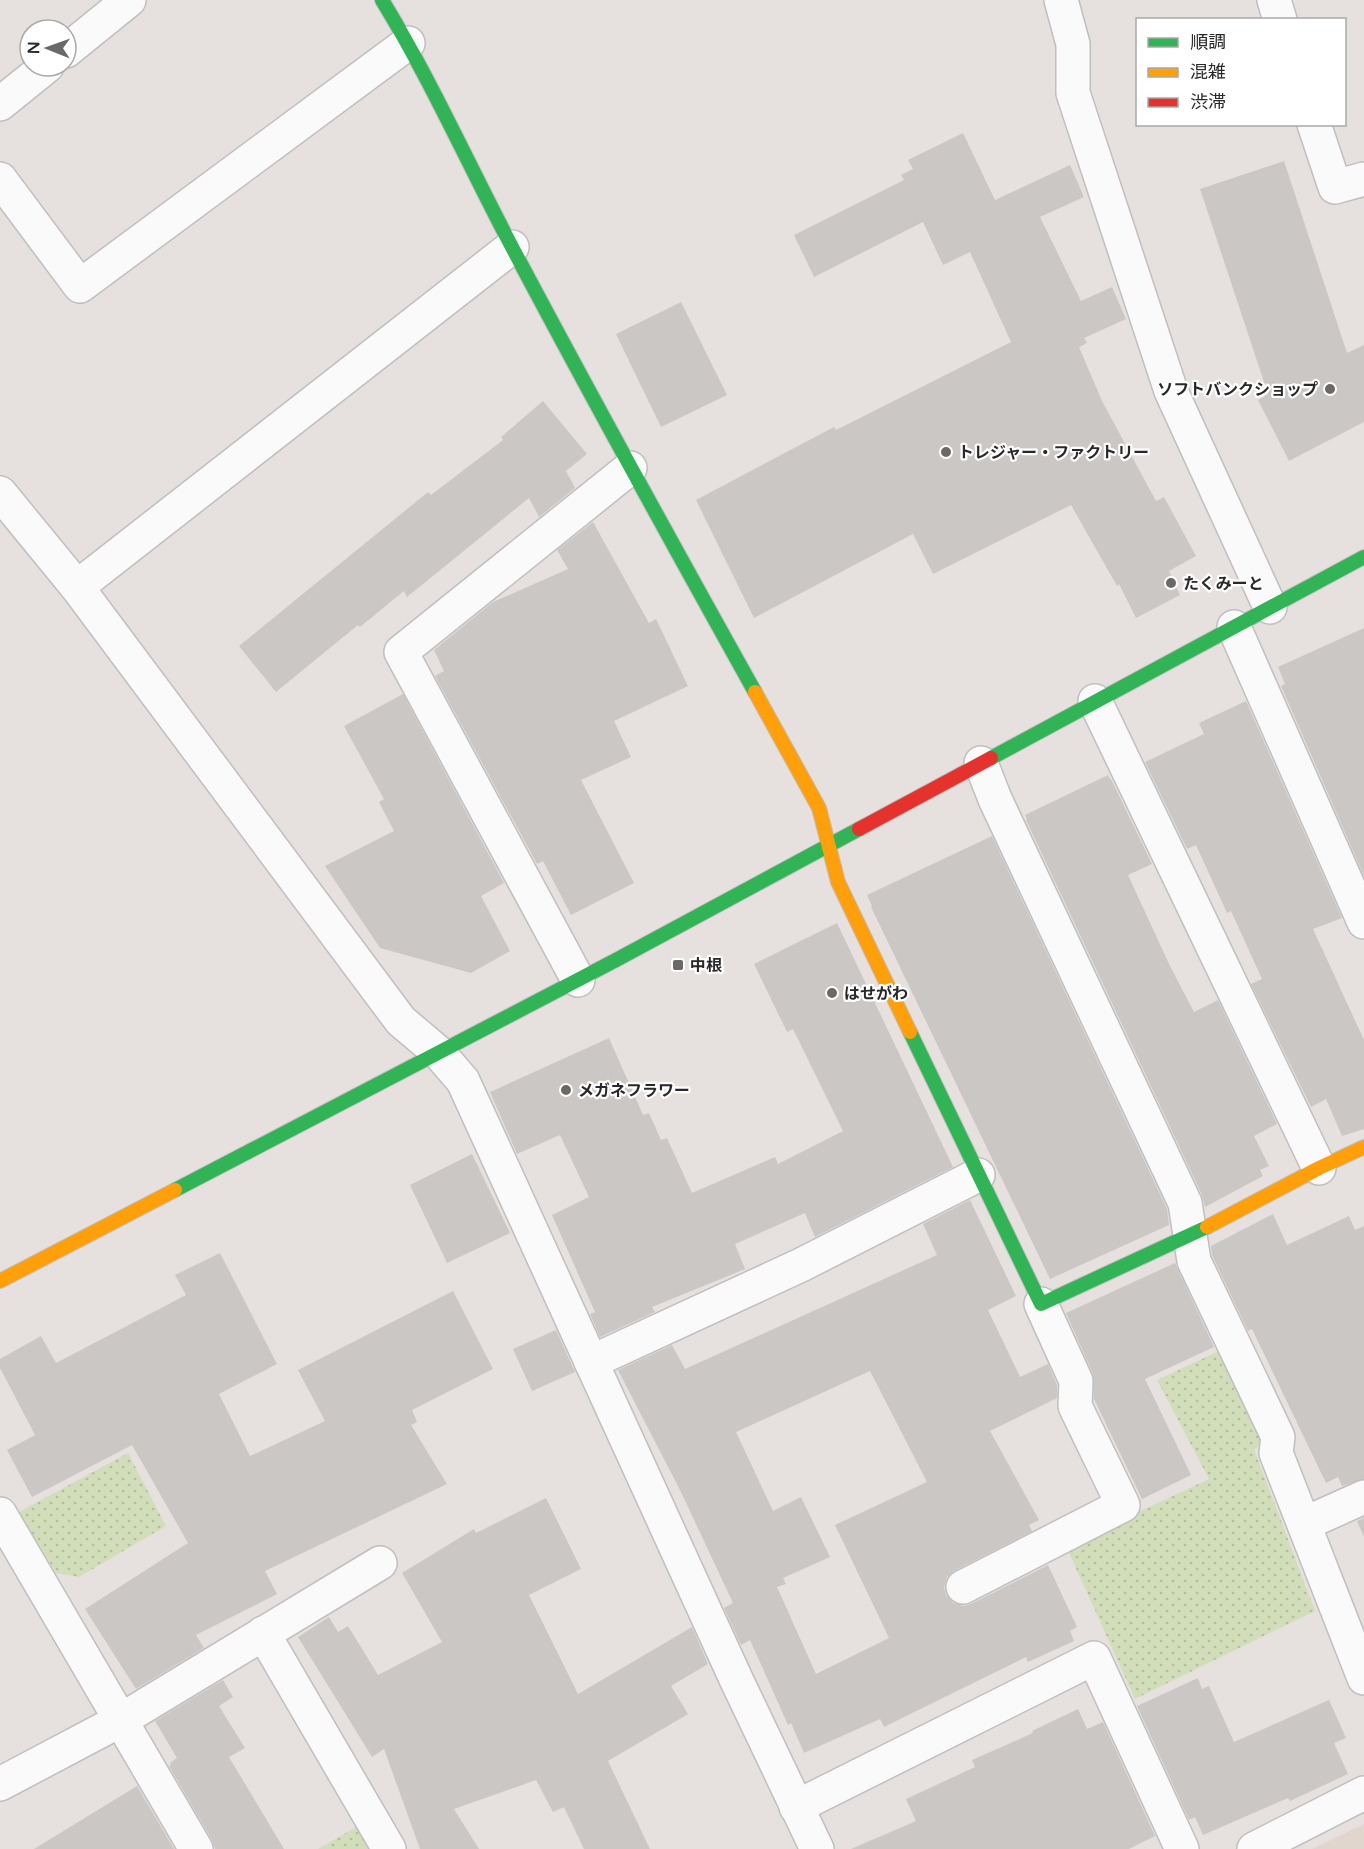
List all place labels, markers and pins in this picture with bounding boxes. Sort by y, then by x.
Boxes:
place label: ソフトバンクショップ [1157,380,1318,400]
marker: ソフトバンクショップ [1323,382,1337,396]
place label: トレジャー・ファクトリー [958,443,1149,463]
marker: トレジャー・ファクトリー [939,445,953,459]
place label: たくみーと [1183,574,1264,594]
marker: たくみーと [1164,576,1178,590]
place label: 中根 [690,956,722,976]
marker: 中根 [671,958,685,972]
place label: はせがわ [844,984,908,1004]
marker: はせがわ [825,986,839,1000]
place label: メガネフラワー [578,1081,690,1101]
marker: メガネフラワー [559,1083,573,1097]

